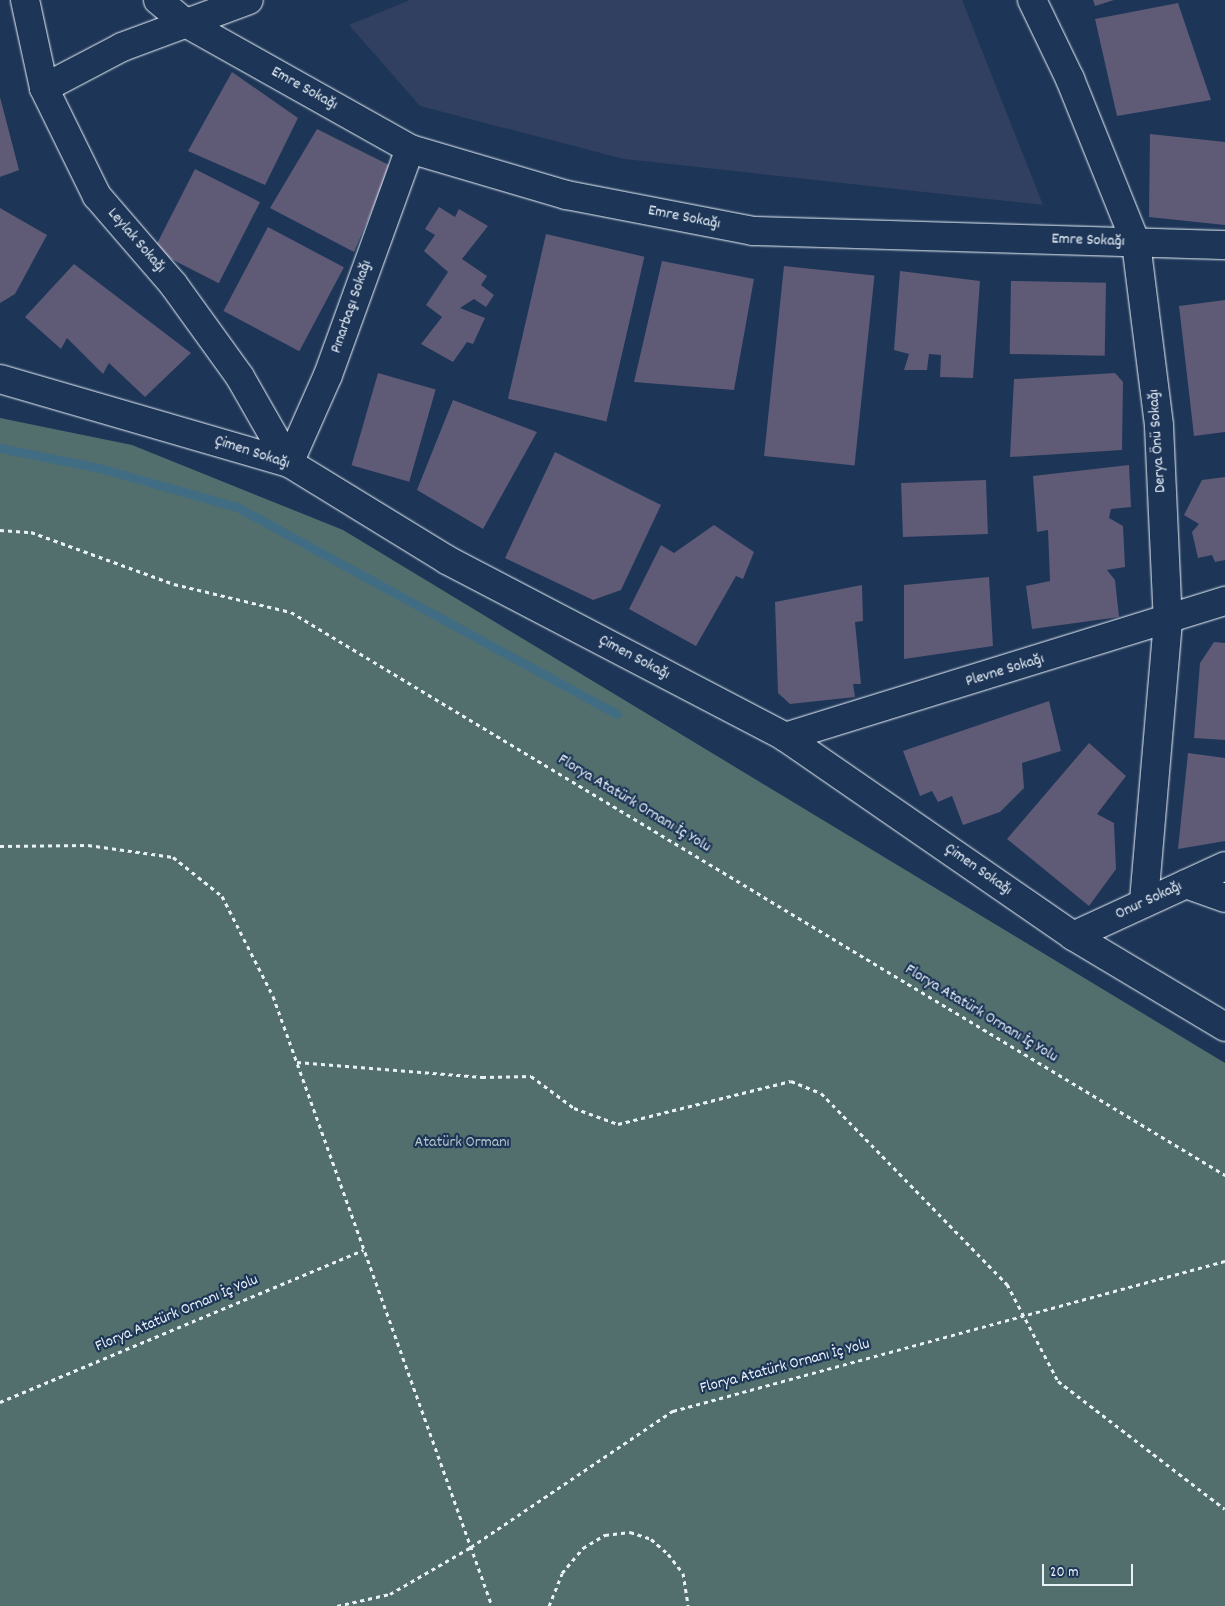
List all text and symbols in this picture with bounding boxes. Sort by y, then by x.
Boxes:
street label: Emre Sokağı [267,63,341,115]
street label: Emre Sokağı [646,202,722,234]
street label: Leylak Sokağı [103,205,169,277]
street label: Emre Sokağı [1051,230,1125,252]
street label: Pınarbaşı Sokağı [327,258,377,356]
street label: Derya Önü Sokağı [1145,389,1171,493]
street label: Çimen Sokağı [212,432,292,474]
street label: Çimen Sokağı [595,631,673,685]
street label: Plevne Sokağı [963,650,1047,692]
street label: Florya Atatürk Ornanı İç Yolu [554,751,714,857]
street label: Çimen Sokağı [941,840,1015,900]
street label: Onur Sokağı [1113,877,1185,925]
street label: Florya Atatürk Ornanı İç Yolu [901,961,1061,1067]
park label: Atatürk Ormanı [414,1133,510,1153]
street label: Florya Atatürk Ornanı İç Yolu [93,1271,261,1357]
street label: Florya Atatürk Ornanı İç Yolu [698,1335,872,1399]
scale bar [1045,1554,1136,1586]
text: 20 m [1050,1562,1078,1584]

